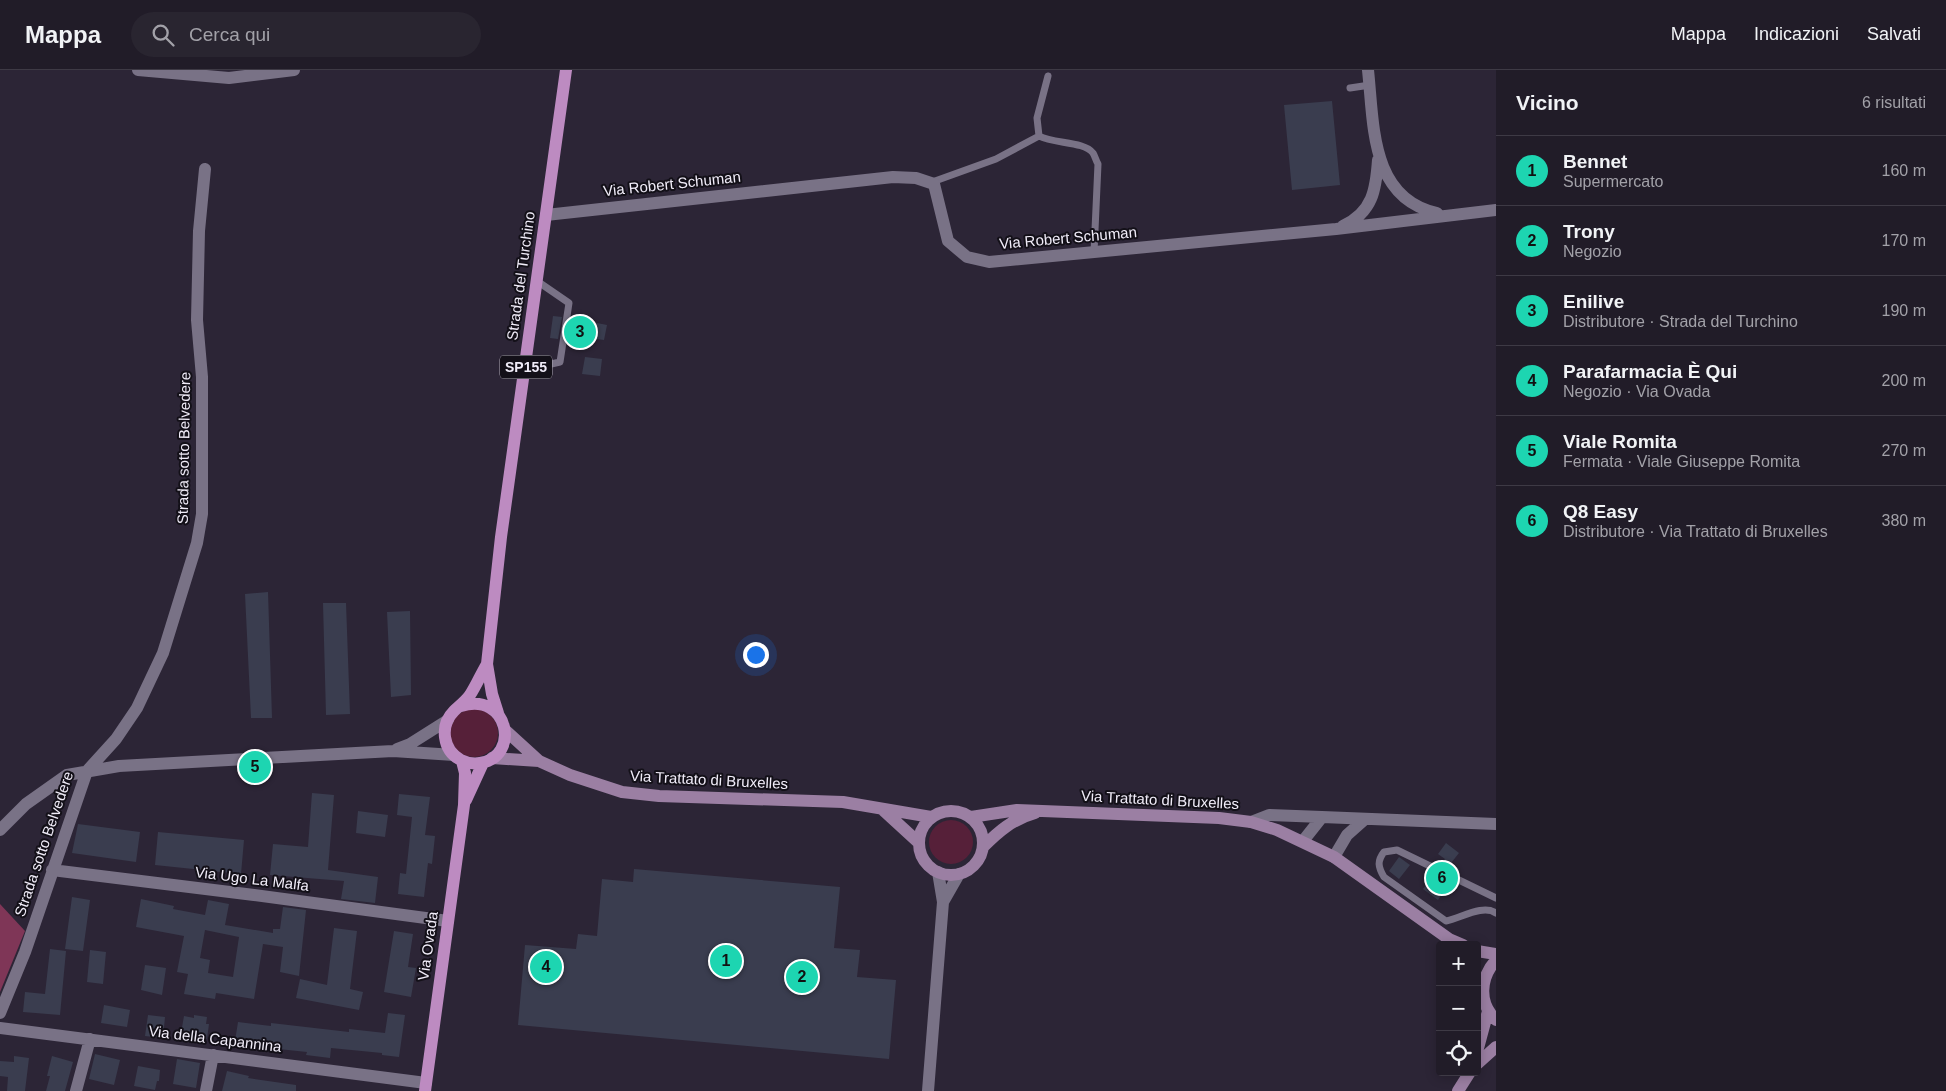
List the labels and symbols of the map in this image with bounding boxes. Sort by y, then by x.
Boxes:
street label: Via Robert Schuman [602,168,742,199]
street label: Strada del Turchino [503,210,538,342]
street label: Via Robert Schuman [998,223,1138,252]
pin: 3 [564,313,596,351]
road number: SP155 [500,356,552,378]
street label: Strada sotto Belvedere [174,372,193,524]
your location [743,642,769,668]
pin: 5 [239,748,271,786]
street label: Via Trattato di Bruxelles [630,767,788,792]
street label: Strada sotto Belvedere [11,769,76,919]
street label: Via Trattato di Bruxelles [1081,787,1239,812]
pin: 6 [1426,859,1458,897]
street label: Via Ugo La Malfa [194,863,311,894]
street label: Via Ovada [414,910,441,982]
pin: 1 [710,942,742,980]
pin: 4 [530,948,562,986]
pin: 2 [786,958,818,996]
street label: Via della Capannina [148,1022,283,1055]

